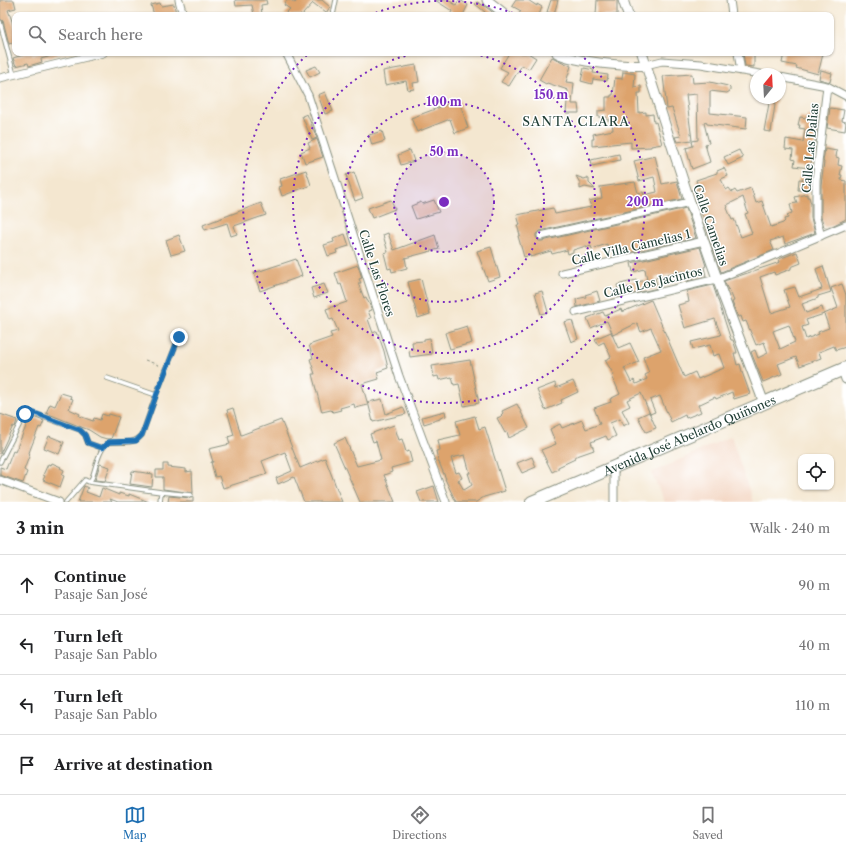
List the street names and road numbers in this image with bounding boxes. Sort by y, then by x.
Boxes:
street label: Calle Las Dalias [799,102,821,194]
street label: Calle Camelias [690,182,732,268]
street label: Calle Villa Camelias 1 [570,226,692,268]
street label: Calle Las Flores [356,228,398,318]
street label: Calle Los Jacintos [602,263,704,301]
street label: Avenida José Abelardo Quiñones [600,391,778,479]

